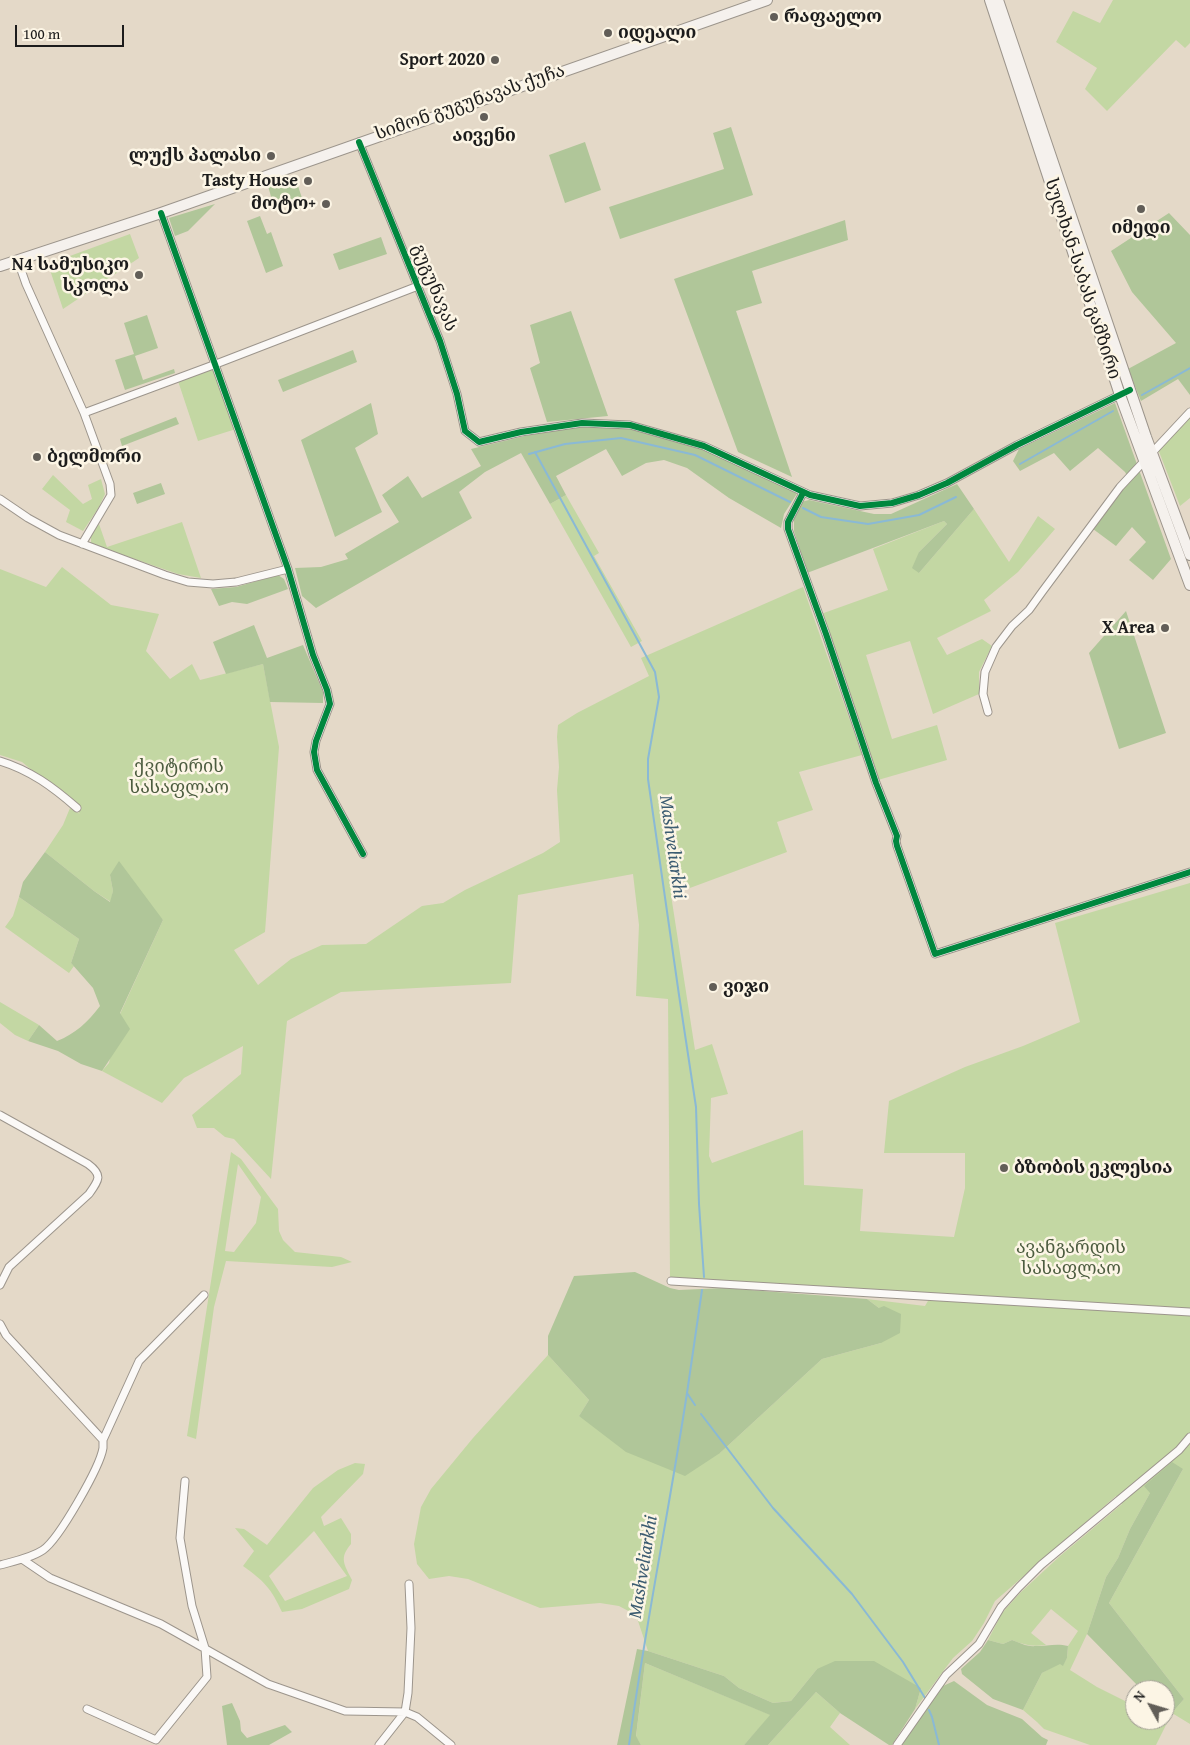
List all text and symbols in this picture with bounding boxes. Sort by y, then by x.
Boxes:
place label: რაფაელო [784,6,882,28]
marker: რაფაელო [768,11,780,23]
scale bar [18,15,126,47]
place label: იდეალი [618,22,696,44]
text: 100 m [23,23,60,44]
marker: იდეალი [602,27,614,39]
place label: Sport 2020 [399,49,485,71]
marker: Sport 2020 [489,54,501,66]
street label: სიმონ გუგუნავას ქუჩა [372,60,568,146]
marker: აივენი [478,111,490,123]
place label: აივენი [452,125,516,147]
place label: ლუქს პალასი [129,145,261,167]
marker: ლუქს პალასი [265,150,277,162]
place label: Tasty House [202,170,298,192]
marker: Tasty House [302,175,314,187]
street label: სულხან-საბას გამზირი [1039,176,1125,382]
place label: მოტო+ [251,193,316,215]
marker: მოტო+ [320,198,332,210]
marker: იმედი [1135,203,1147,215]
place label: იმედი [1111,217,1171,239]
street label: გუგუნავას [407,241,461,335]
place label: N4 სამუსიკო სკოლა [12,254,129,296]
marker: N4 სამუსიკო სკოლა [133,269,145,281]
place label: ბელმორი [47,446,142,468]
marker: ბელმორი [31,451,43,463]
place label: X Area [1102,617,1155,639]
marker: X Area [1159,622,1171,634]
park label: ქვიტირის სასაფლაო [129,756,229,799]
water label: Mashveliarkhi [653,794,691,900]
place label: ვიჯი [723,976,769,998]
marker: ვიჯი [707,981,719,993]
place label: ბზობის ეკლესია [1014,1157,1172,1179]
marker: ბზობის ეკლესია [998,1162,1010,1174]
park label: ავანგარდის სასაფლაო [1016,1237,1126,1280]
water label: Mashveliarkhi [625,1514,663,1620]
north arrow [1125,1680,1175,1730]
text: N [1128,1686,1150,1706]

